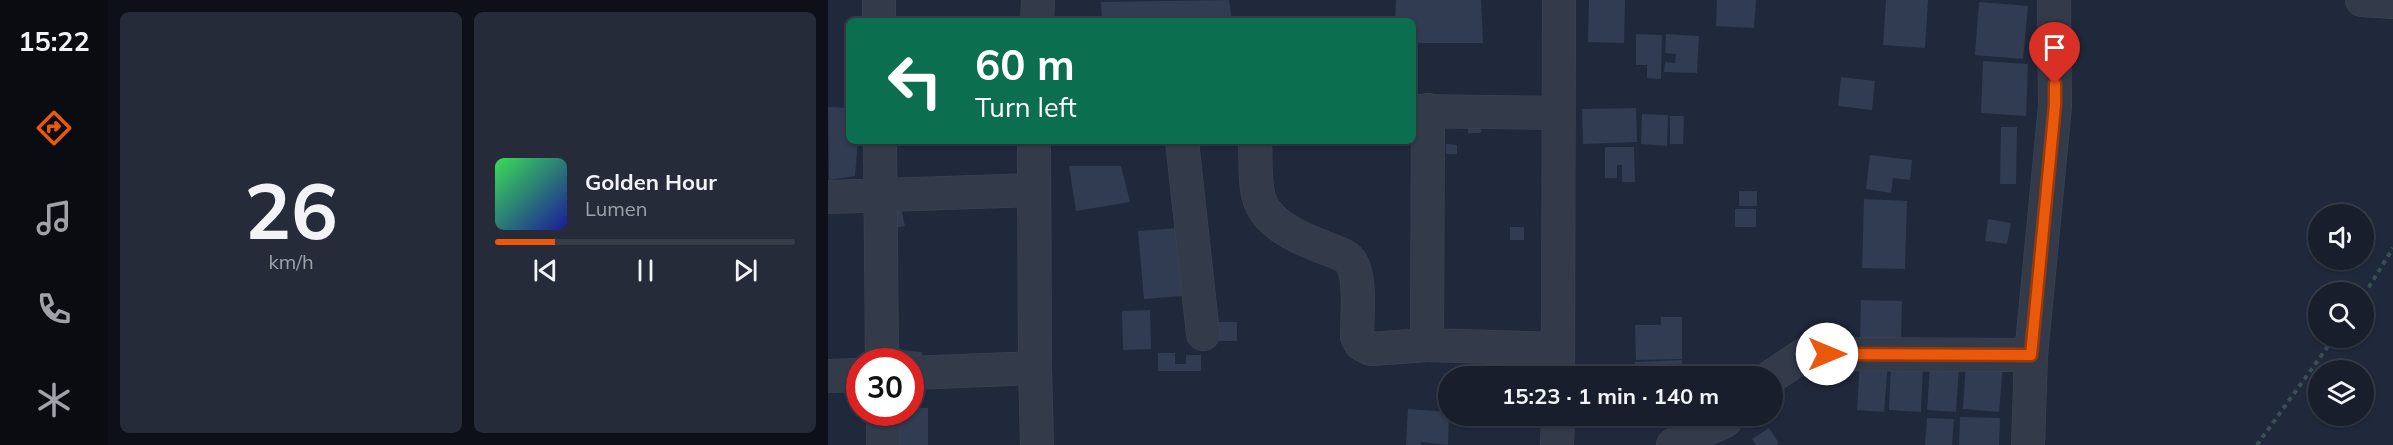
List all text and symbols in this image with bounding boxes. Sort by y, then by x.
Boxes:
pin [2029,22,2080,84]
text: 15:22 [18,24,90,58]
icon: arrive [2038,31,2071,64]
text: 60 m [975,38,1075,91]
icon: left [876,42,954,120]
text: Turn left [975,90,1077,124]
icon: directions [33,107,75,149]
text: 26 [244,161,338,259]
text: Golden Hour [585,168,717,196]
text: Lumen [585,196,647,221]
icon: music [33,197,75,239]
map controls [2308,204,2374,426]
button: sound [2308,204,2374,270]
text: km/h [268,249,314,274]
icon: previous [529,254,562,287]
icon: pause [629,254,662,287]
icon: next [729,254,762,287]
button: search [2308,282,2374,348]
icon: phone [33,288,75,330]
position arrow [1795,322,1859,386]
speed limit sign: 30 [846,348,924,426]
button: layers [2308,360,2374,426]
icon: climate [33,379,75,421]
text: 15:23 · 1 min · 140 m [1502,382,1719,410]

